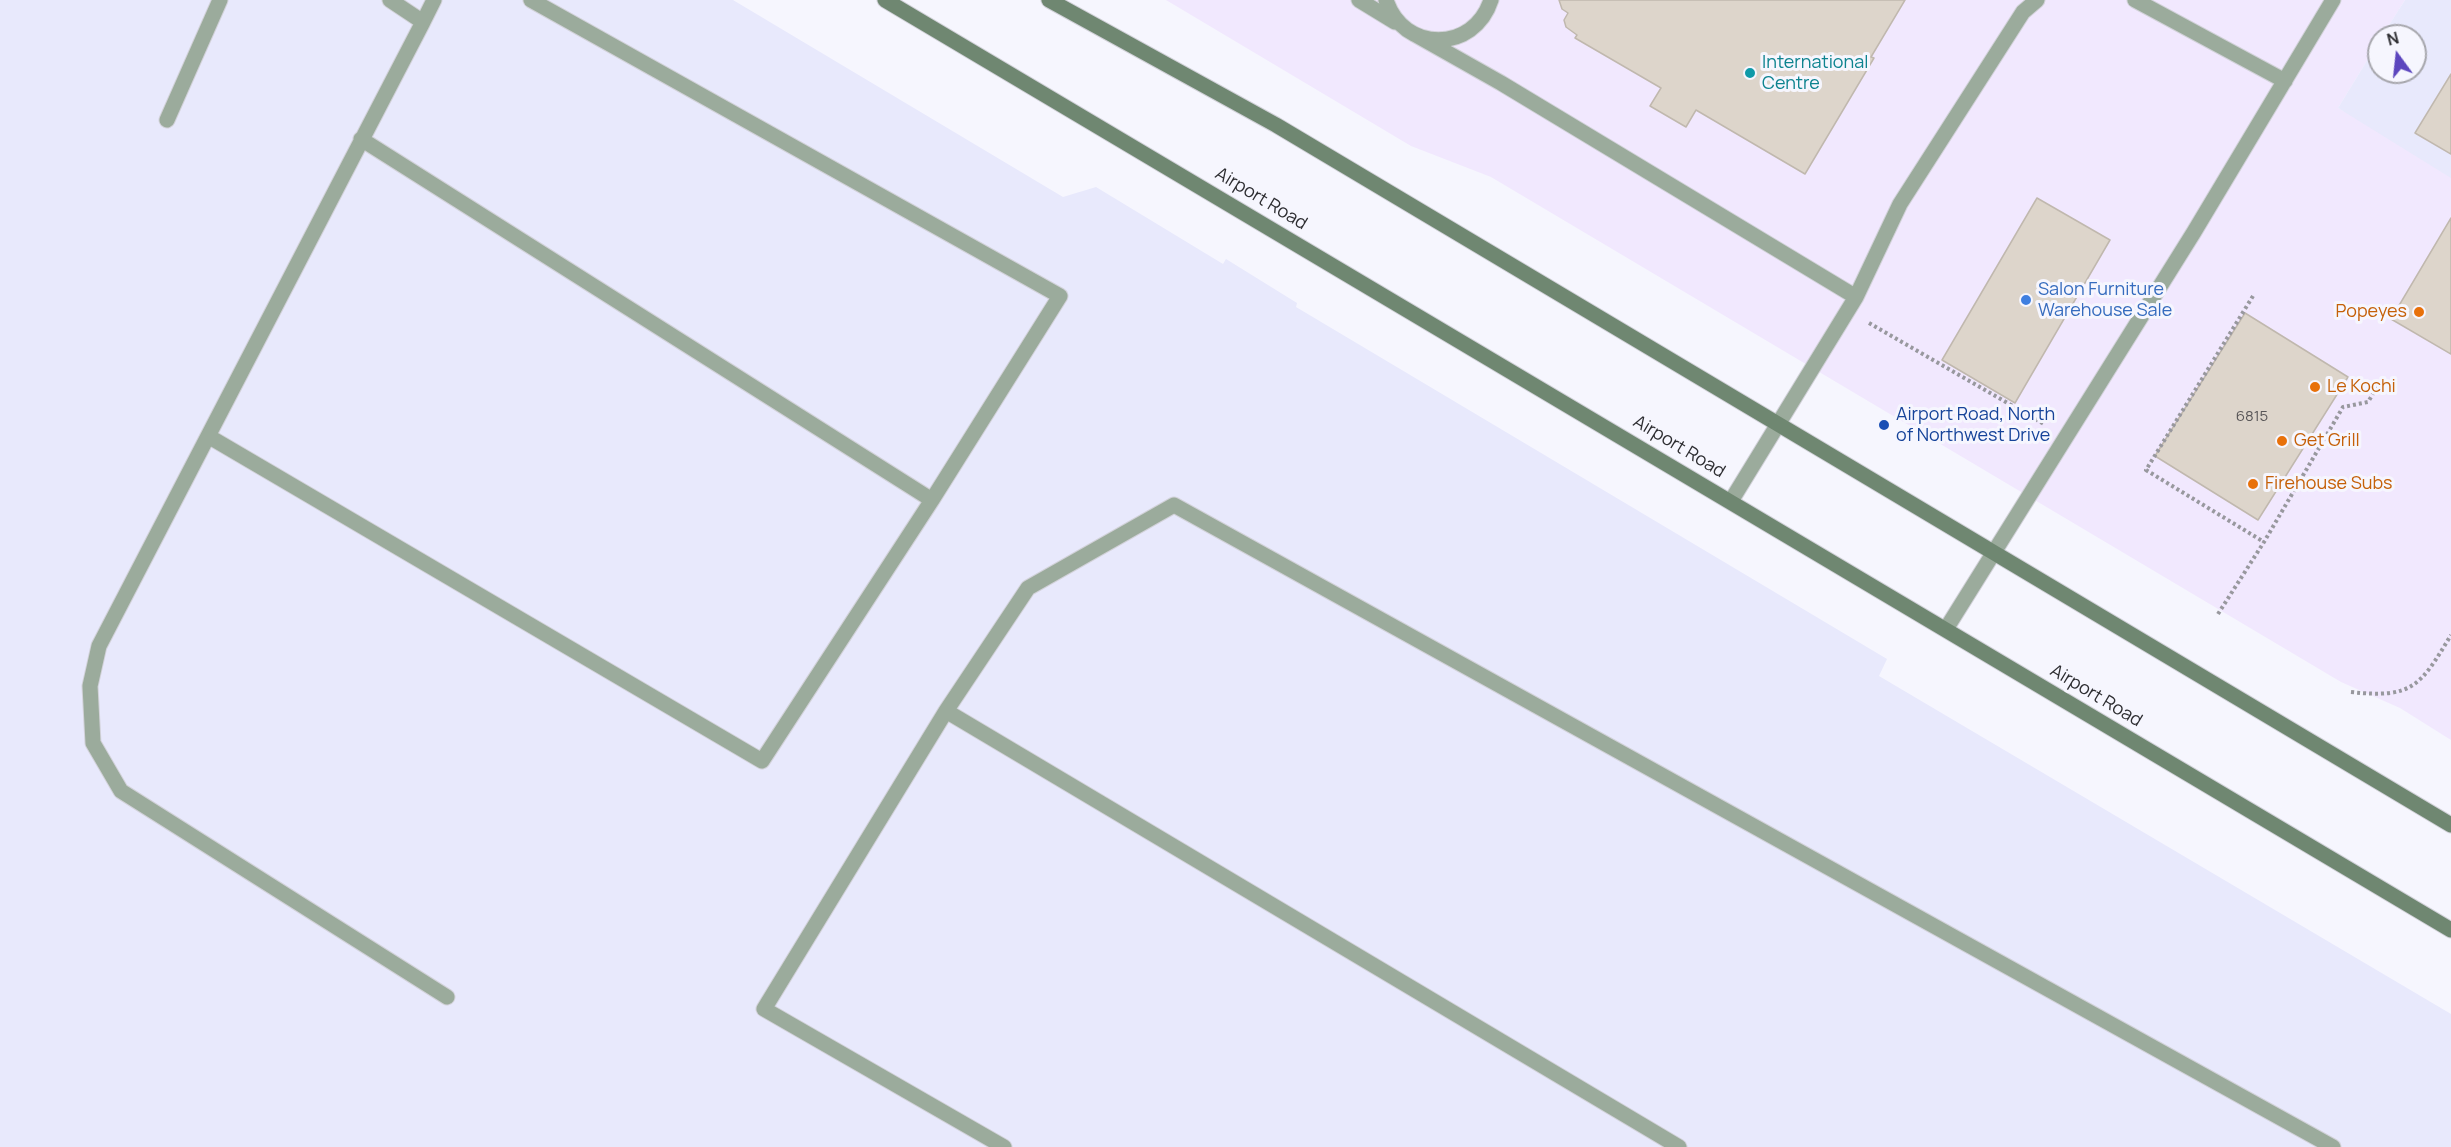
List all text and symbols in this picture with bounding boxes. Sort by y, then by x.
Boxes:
north arrow [2367,24,2427,84]
text: N [2384,26,2401,51]
place label: International Centre [1762,52,1868,94]
marker: International Centre [1743,66,1757,80]
street label: Airport Road [1211,163,1311,235]
place label: Salon Furniture Warehouse Sale [2038,279,2172,322]
marker: Salon Furniture Warehouse Sale [2019,293,2033,307]
place label: Popeyes [2335,301,2407,323]
marker: Popeyes [2412,305,2426,319]
place label: Le Kochi [2327,376,2396,398]
marker: Le Kochi [2308,380,2322,394]
place label: Airport Road, North of Northwest Drive [1896,404,2055,446]
house number: 6815 [2236,408,2268,426]
street label: Airport Road [1629,411,1729,483]
marker: Airport Road, North of Northwest Drive [1877,418,1891,432]
place label: Get Grill [2294,430,2360,452]
marker: Get Grill [2275,434,2289,448]
place label: Firehouse Subs [2265,473,2393,495]
marker: Firehouse Subs [2246,477,2260,491]
street label: Airport Road [2046,660,2146,732]

